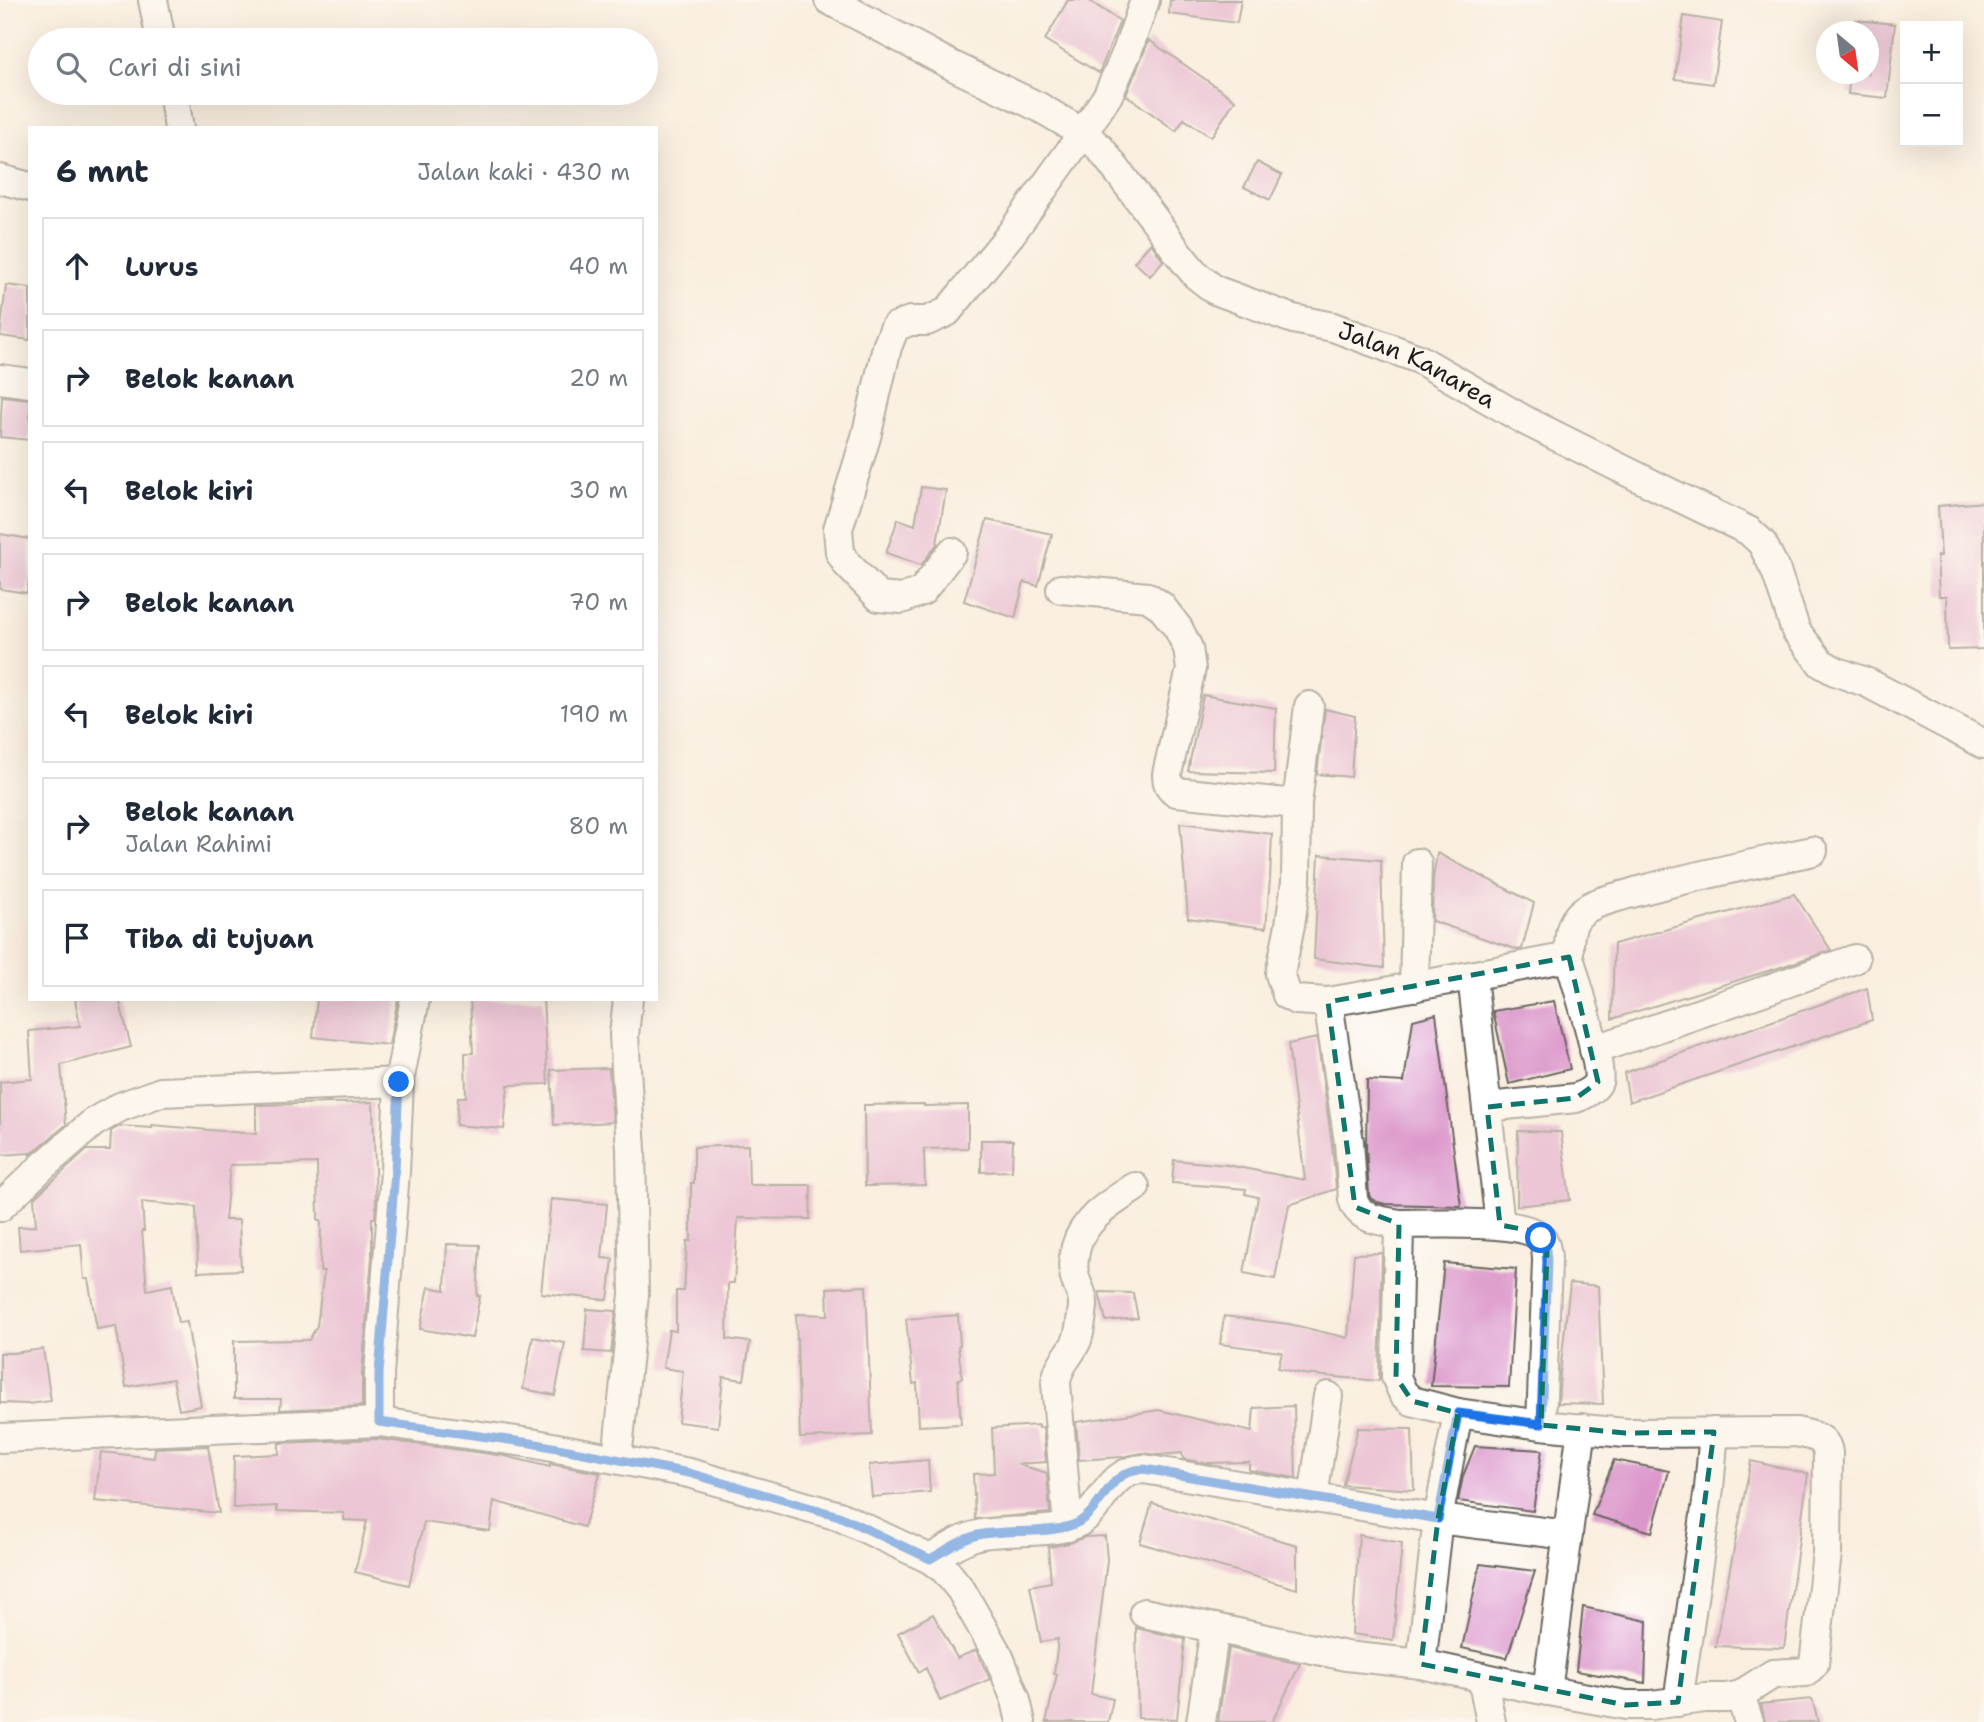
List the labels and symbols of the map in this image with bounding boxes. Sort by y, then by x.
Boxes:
north arrow [1816,21,1879,84]
street label: Jalan Kanarea [1333,314,1501,416]
route end [383,1066,414,1097]
route start [1525,1222,1556,1253]

